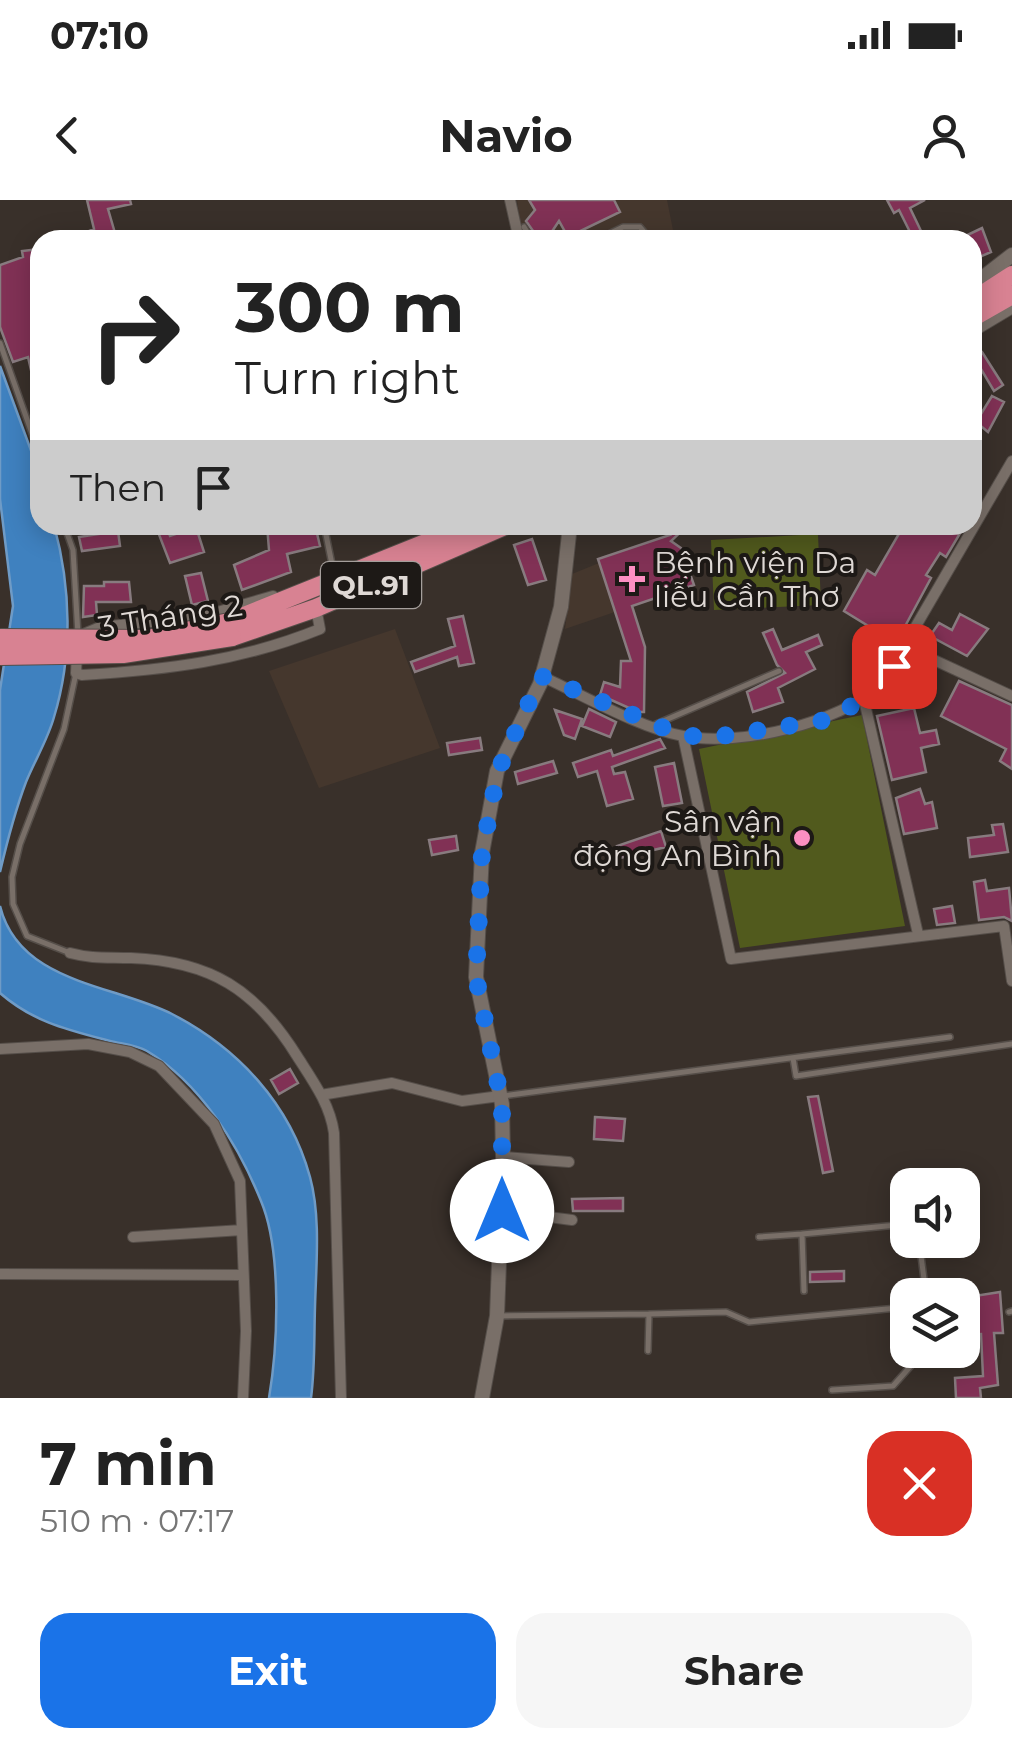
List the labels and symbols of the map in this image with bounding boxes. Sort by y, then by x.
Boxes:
place label: Bệnh viện Da liễu Cần Thơ [654,544,856,615]
road number: QL.91 [321,562,421,608]
marker: Bệnh viện Da liễu Cần Thơ [619,566,645,592]
street label: 3 Tháng 2 [95,586,245,646]
pin [852,624,937,709]
place label: Sân vận động An Bình [573,803,782,874]
marker: Sân vận động An Bình [791,827,813,849]
position arrow [450,1159,554,1263]

